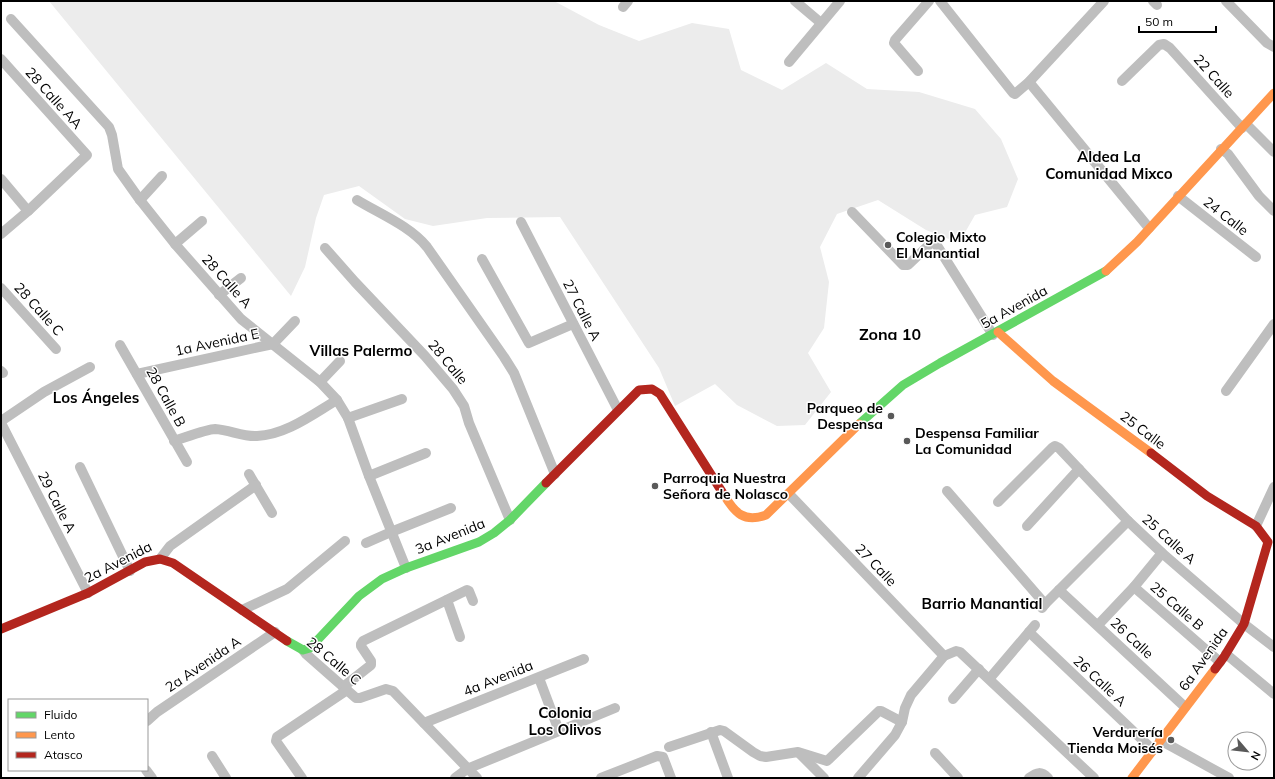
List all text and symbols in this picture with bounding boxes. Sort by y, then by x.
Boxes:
scale bar [1139,8,1216,34]
text: 50 m [1145,14,1173,29]
street label: 22 Calle [1190,50,1238,102]
street label: 28 Calle AA [22,63,87,133]
district label: Aldea La Comunidad Mixco [1045,147,1173,183]
street label: 24 Calle [1200,193,1252,239]
place label: Colegio Mixto El Manantial [896,228,986,262]
marker: Colegio Mixto El Manantial [883,240,893,250]
street label: 28 Calle A [198,250,256,312]
street label: 27 Calle A [559,276,605,344]
street label: 28 Calle C [10,279,68,339]
street label: 5a Avenida [977,281,1051,333]
street label: 1a Avenida E [173,324,261,360]
district label: Zona 10 [859,324,921,344]
street label: 28 Calle [424,336,472,388]
district label: Villas Palermo [309,341,413,360]
street label: 28 Calle B [142,364,190,430]
district label: Los Ángeles [53,388,139,407]
place label: Parqueo de Despensa [807,399,883,433]
street label: 25 Calle [1117,407,1169,453]
marker: Parqueo de Despensa [886,411,896,421]
place label: Despensa Familiar La Comunidad [915,424,1039,458]
marker: Despensa Familiar La Comunidad [902,436,912,446]
street label: 29 Calle A [34,468,80,536]
place label: Parroquia Nuestra Señora de Nolasco [663,469,788,503]
marker: Parroquia Nuestra Señora de Nolasco [650,481,660,491]
street label: 25 Calle A [1138,510,1200,568]
street label: 3a Avenida [412,514,488,558]
street label: 2a Avenida [81,537,155,587]
street label: 27 Calle [851,540,901,590]
street label: 25 Calle B [1146,578,1208,634]
district label: Barrio Manantial [922,594,1042,613]
street label: 26 Calle [1107,614,1157,662]
street label: 6a Avenida [1174,624,1232,694]
street label: 2a Avenida A [162,632,245,696]
street label: 28 Calle C [303,633,365,689]
street label: 26 Calle A [1070,652,1131,711]
street label: 4a Avenida [460,656,536,700]
legend [8,699,148,771]
district label: Colonia Los Olivos [529,703,601,739]
text: Fluido [44,707,78,722]
place label: Verdurería Tienda Moisés [1068,723,1163,757]
text: Lento [44,727,75,742]
north arrow [1227,731,1267,771]
marker: Verdurería Tienda Moisés [1166,735,1176,745]
text: Atasco [44,747,83,762]
text: N [1248,749,1264,763]

